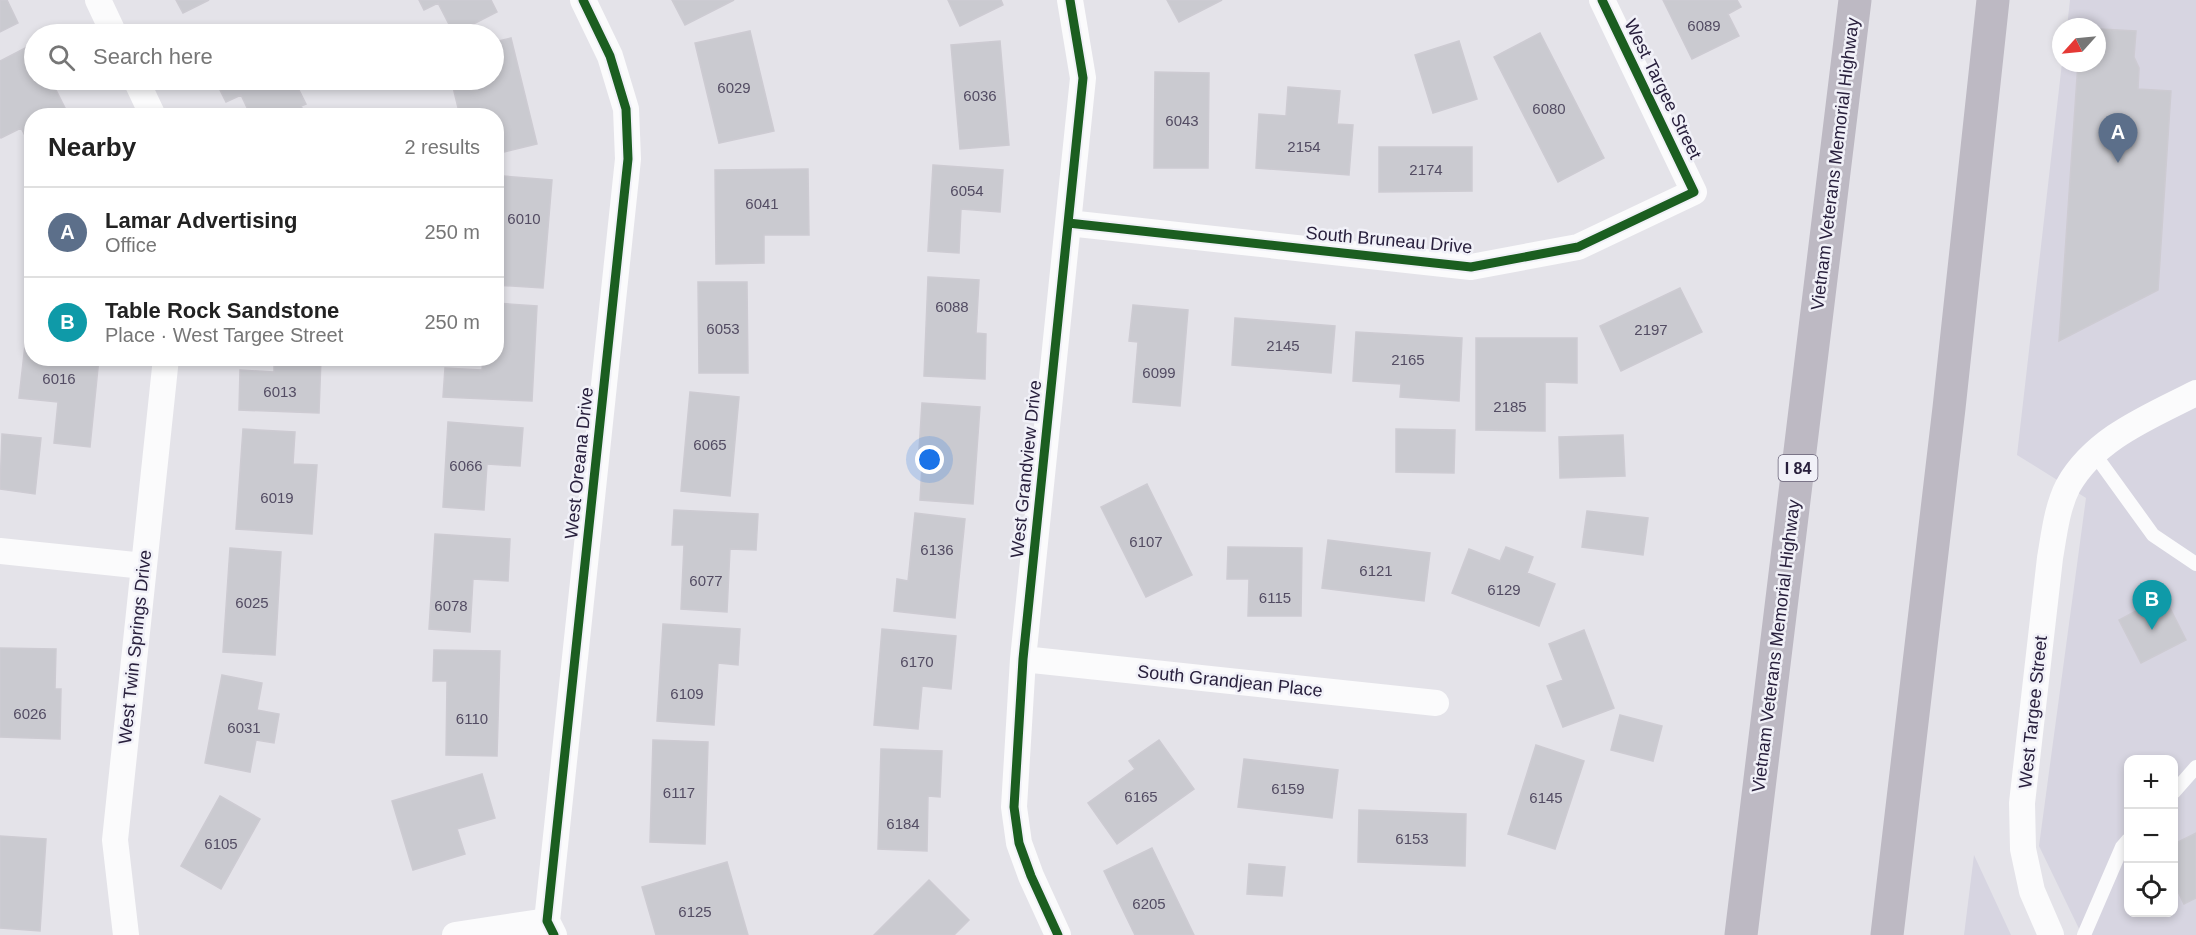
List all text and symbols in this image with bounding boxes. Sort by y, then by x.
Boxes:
street label: West Targee Street [1620,16,1706,162]
street label: Vietnam Veterans Memorial Highway [1807,16,1863,312]
house number: 6089 [1687,17,1721,34]
north arrow [2052,18,2106,72]
search box [24,24,504,90]
icon: search [45,41,78,74]
text: Search here [93,44,213,69]
house number: 6029 [717,79,751,96]
house number: 6036 [963,87,997,104]
house number: 6080 [1532,100,1566,117]
house number: 6043 [1165,112,1199,129]
pin: A [2098,114,2138,163]
text: Nearby [48,132,136,162]
text: 2 results [404,136,480,158]
house number: 2154 [1287,138,1321,155]
house number: 2174 [1409,161,1443,178]
house number: 6054 [950,182,984,199]
house number: 6041 [745,195,779,212]
text: Lamar Advertising [105,208,297,233]
house number: 6010 [507,210,541,227]
text: A [60,221,75,243]
text: 250 m [424,221,480,243]
street label: South Bruneau Drive [1305,223,1473,257]
text: Office [105,234,157,256]
text: Table Rock Sandstone [105,298,339,323]
house number: 6088 [935,298,969,315]
text: B [60,311,75,333]
text: 250 m [424,311,480,333]
house number: 6053 [706,320,740,337]
house number: 2197 [1634,321,1668,338]
text: Place · West Targee Street [105,324,343,346]
house number: 2145 [1266,337,1300,354]
house number: 2165 [1391,351,1425,368]
house number: 6099 [1142,364,1176,381]
house number: 6016 [42,370,76,387]
street label: West Grandview Drive [1007,379,1045,559]
house number: 6013 [263,383,297,400]
street label: West Oreana Drive [561,386,597,540]
house number: 2185 [1493,398,1527,415]
house number: 6065 [693,436,727,453]
your location [915,445,944,474]
road number: I 84 [1778,455,1818,481]
house number: 6066 [449,457,483,474]
house number: 6019 [260,489,294,506]
street label: Vietnam Veterans Memorial Highway [1748,498,1804,794]
house number: 6107 [1129,533,1163,550]
house number: 6136 [920,541,954,558]
street label: West Twin Springs Drive [115,549,155,745]
house number: 6121 [1359,562,1393,579]
house number: 6077 [689,572,723,589]
pin: B [2132,580,2172,630]
house number: 6129 [1487,581,1521,598]
house number: 6115 [1259,589,1291,606]
house number: 6025 [235,594,269,611]
house number: 6078 [434,597,468,614]
street label: West Targee Street [2015,635,2051,789]
house number: 6170 [900,653,934,670]
street label: South Grandjean Place [1136,661,1324,701]
house number: 6109 [670,685,704,702]
house number: 6026 [13,705,47,722]
house number: 6110 [456,710,488,727]
house number: 6031 [227,719,261,736]
map controls [2124,755,2178,917]
button: + [2124,755,2178,809]
house number: 6159 [1271,780,1305,797]
house number: 6117 [663,784,695,801]
house number: 6165 [1124,788,1158,805]
house number: 6145 [1529,789,1563,806]
button: − [2124,809,2178,863]
house number: 6184 [886,815,920,832]
house number: 6153 [1395,830,1429,847]
house number: 6105 [204,835,238,852]
button: locate [2124,863,2178,917]
house number: 6205 [1132,895,1166,912]
house number: 6125 [678,903,712,920]

